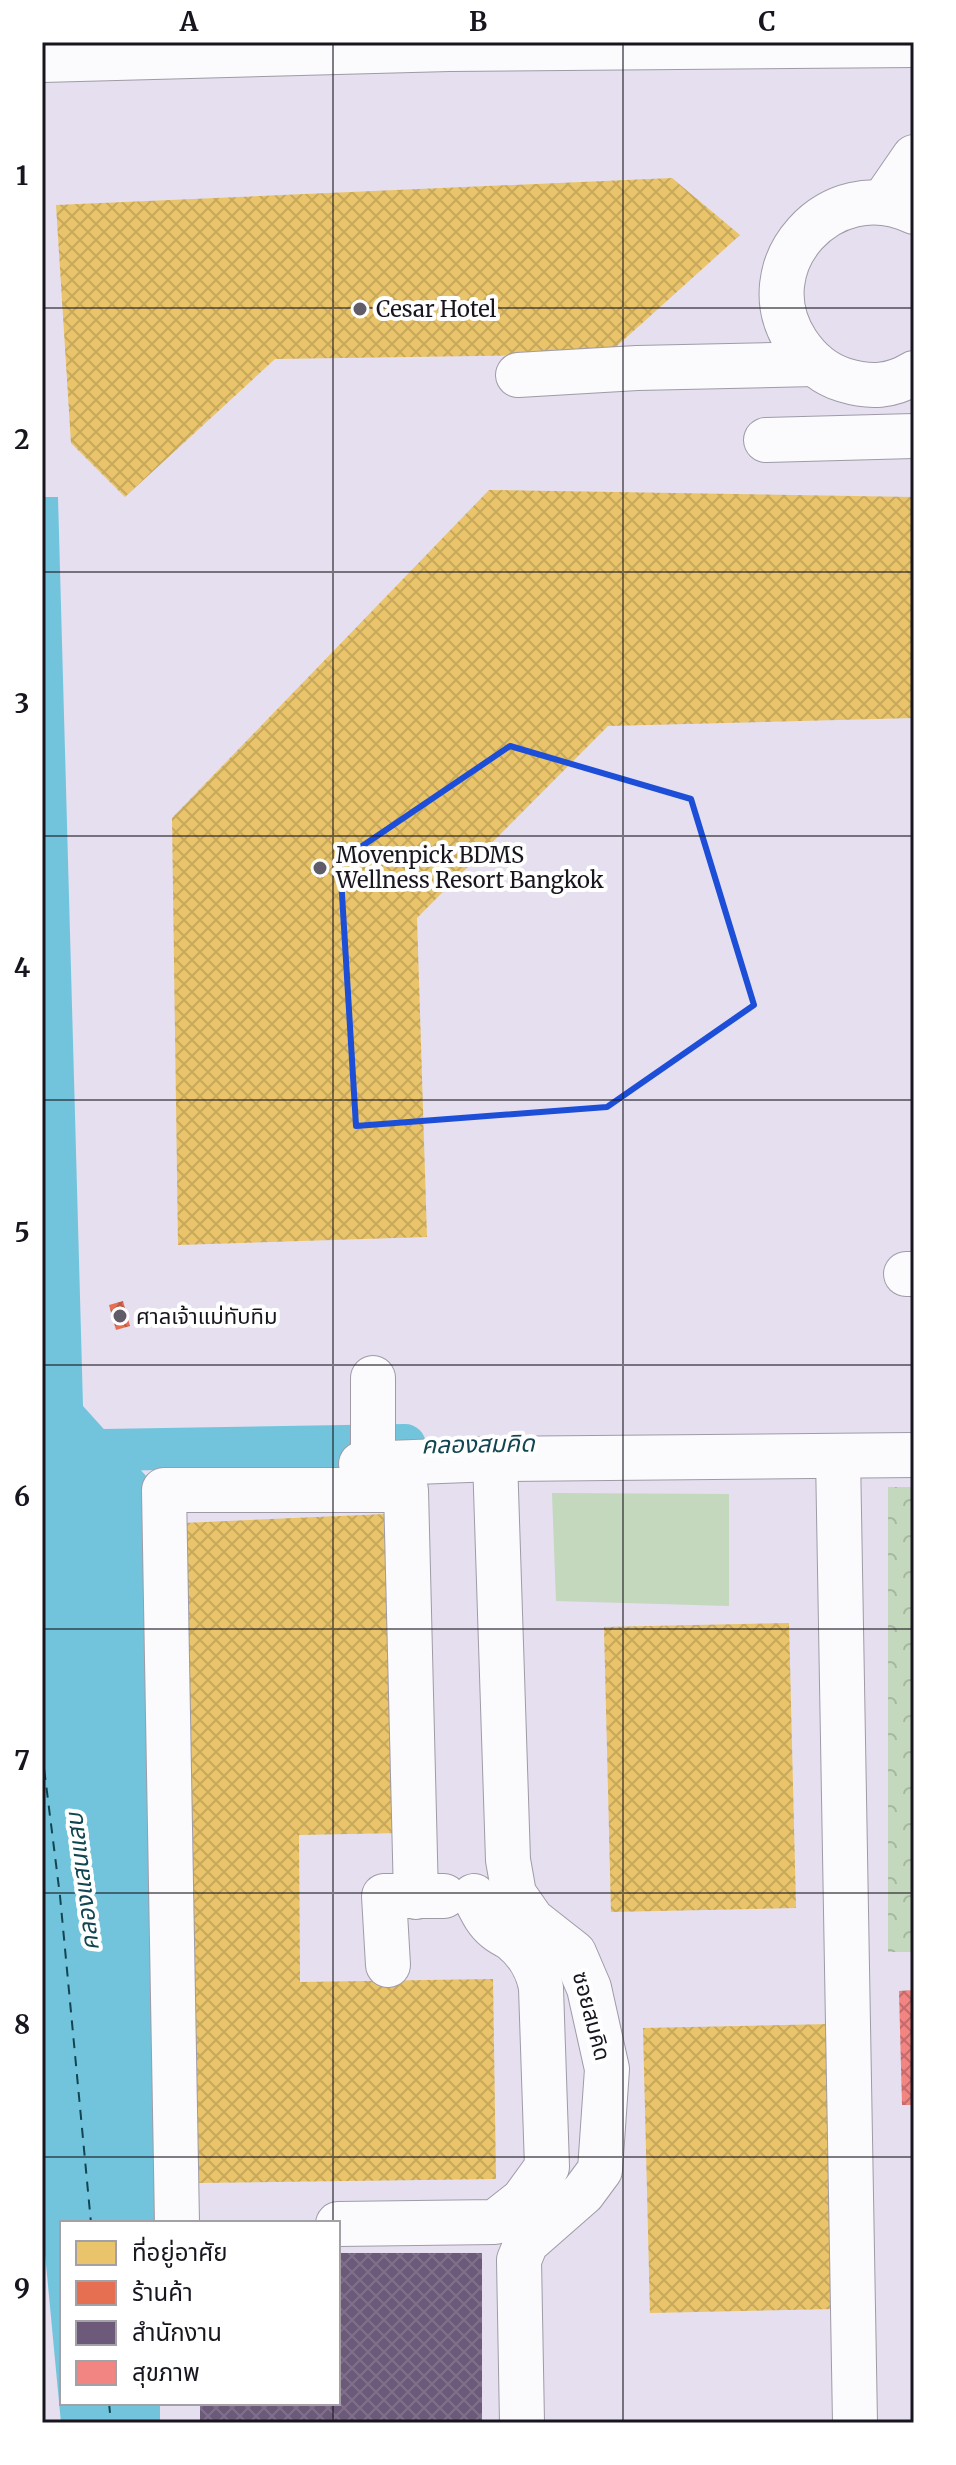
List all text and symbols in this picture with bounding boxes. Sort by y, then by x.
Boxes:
text: A [179,5,199,38]
text: B [469,5,487,38]
text: C [758,5,776,38]
text: 1 [16,159,28,192]
place label: Cesar Hotel [376,295,497,323]
marker: Cesar Hotel [351,300,369,318]
text: 2 [14,423,30,456]
text: 3 [15,687,29,720]
place label: Movenpick BDMS Wellness Resort Bangkok [335,841,604,894]
marker: Movenpick BDMS Wellness Resort Bangkok [311,859,329,877]
text: 4 [14,951,31,984]
text: 5 [14,1216,30,1249]
place label: ศาลเจ้าแม่ทับทิม [136,1302,277,1330]
marker: ศาลเจ้าแม่ทับทิม [111,1307,129,1325]
water label: คลองสมคิด [421,1427,536,1460]
text: 6 [14,1480,30,1513]
text: 7 [14,1744,30,1777]
water label: คลองแสนแสบ [58,1810,106,1953]
street label: ซอยสมคิด [567,1968,617,2064]
text: 8 [14,2008,30,2041]
legend [60,2221,340,2405]
text: ที่อยู่อาศัย [132,2236,228,2268]
text: 9 [14,2272,30,2305]
text: ร้านค้า [132,2277,193,2308]
text: สำนักงาน [132,2317,222,2348]
text: สุขภาพ [132,2357,200,2388]

